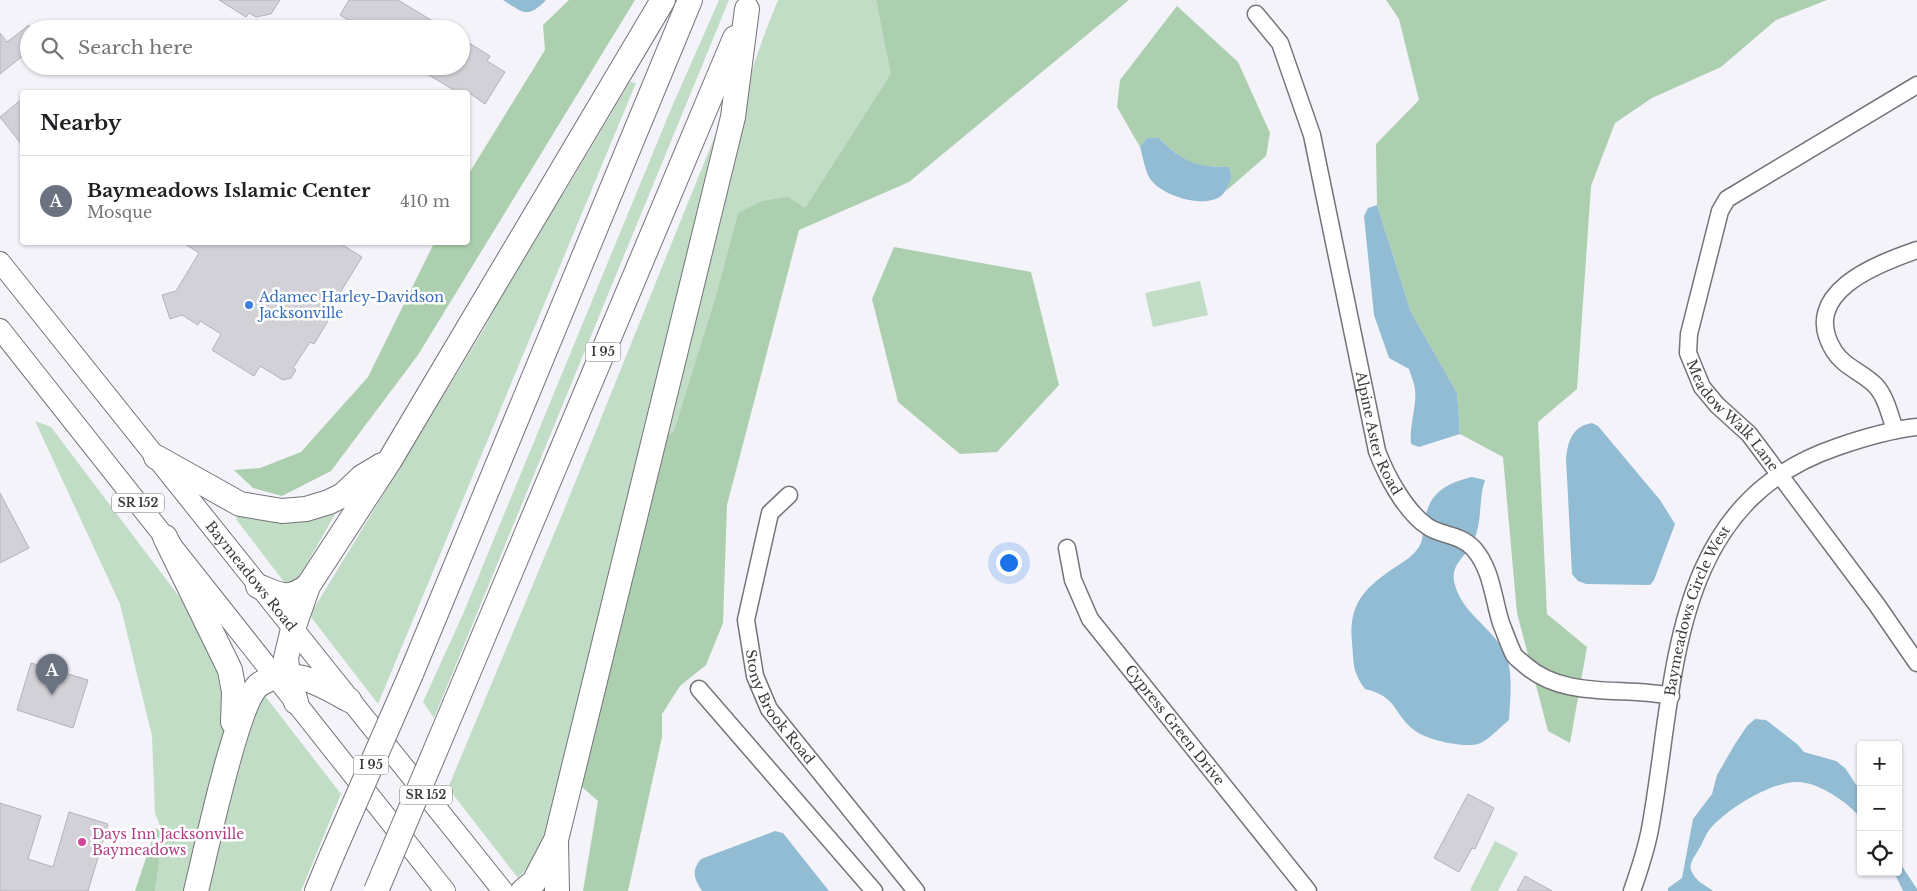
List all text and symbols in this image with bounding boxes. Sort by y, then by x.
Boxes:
search box [20,20,470,75]
icon: search [38,34,66,62]
text: Search here [78,36,193,59]
text: Nearby [40,110,121,136]
text: Baymeadows Islamic Center [87,179,370,202]
text: A [50,191,62,211]
text: 410 m [400,191,450,211]
text: Mosque [87,202,152,222]
place label: Adamec Harley-Davidson Jacksonville [257,288,444,322]
marker: Adamec Harley-Davidson Jacksonville [243,299,255,311]
road number: I 95 [586,342,620,362]
street label: Meadow Walk Lane [1683,357,1783,475]
street label: Alpine Aster Road [1352,369,1406,499]
road number: SR 152 [112,493,164,512]
street label: Baymeadows Road [202,517,301,635]
street label: Baymeadows Circle West [1661,521,1734,697]
your location [996,550,1022,576]
street label: Stony Brook Road [742,648,819,768]
pin: A [36,654,68,695]
street label: Cypress Green Drive [1121,661,1229,789]
map controls [1857,741,1902,876]
button: + [1857,741,1902,786]
road number: I 95 [354,756,388,774]
road number: SR 152 [400,786,452,804]
button: − [1857,786,1902,831]
place label: Days Inn Jacksonville Baymeadows [92,825,244,859]
button: locate [1857,831,1902,876]
marker: Days Inn Jacksonville Baymeadows [76,836,88,848]

